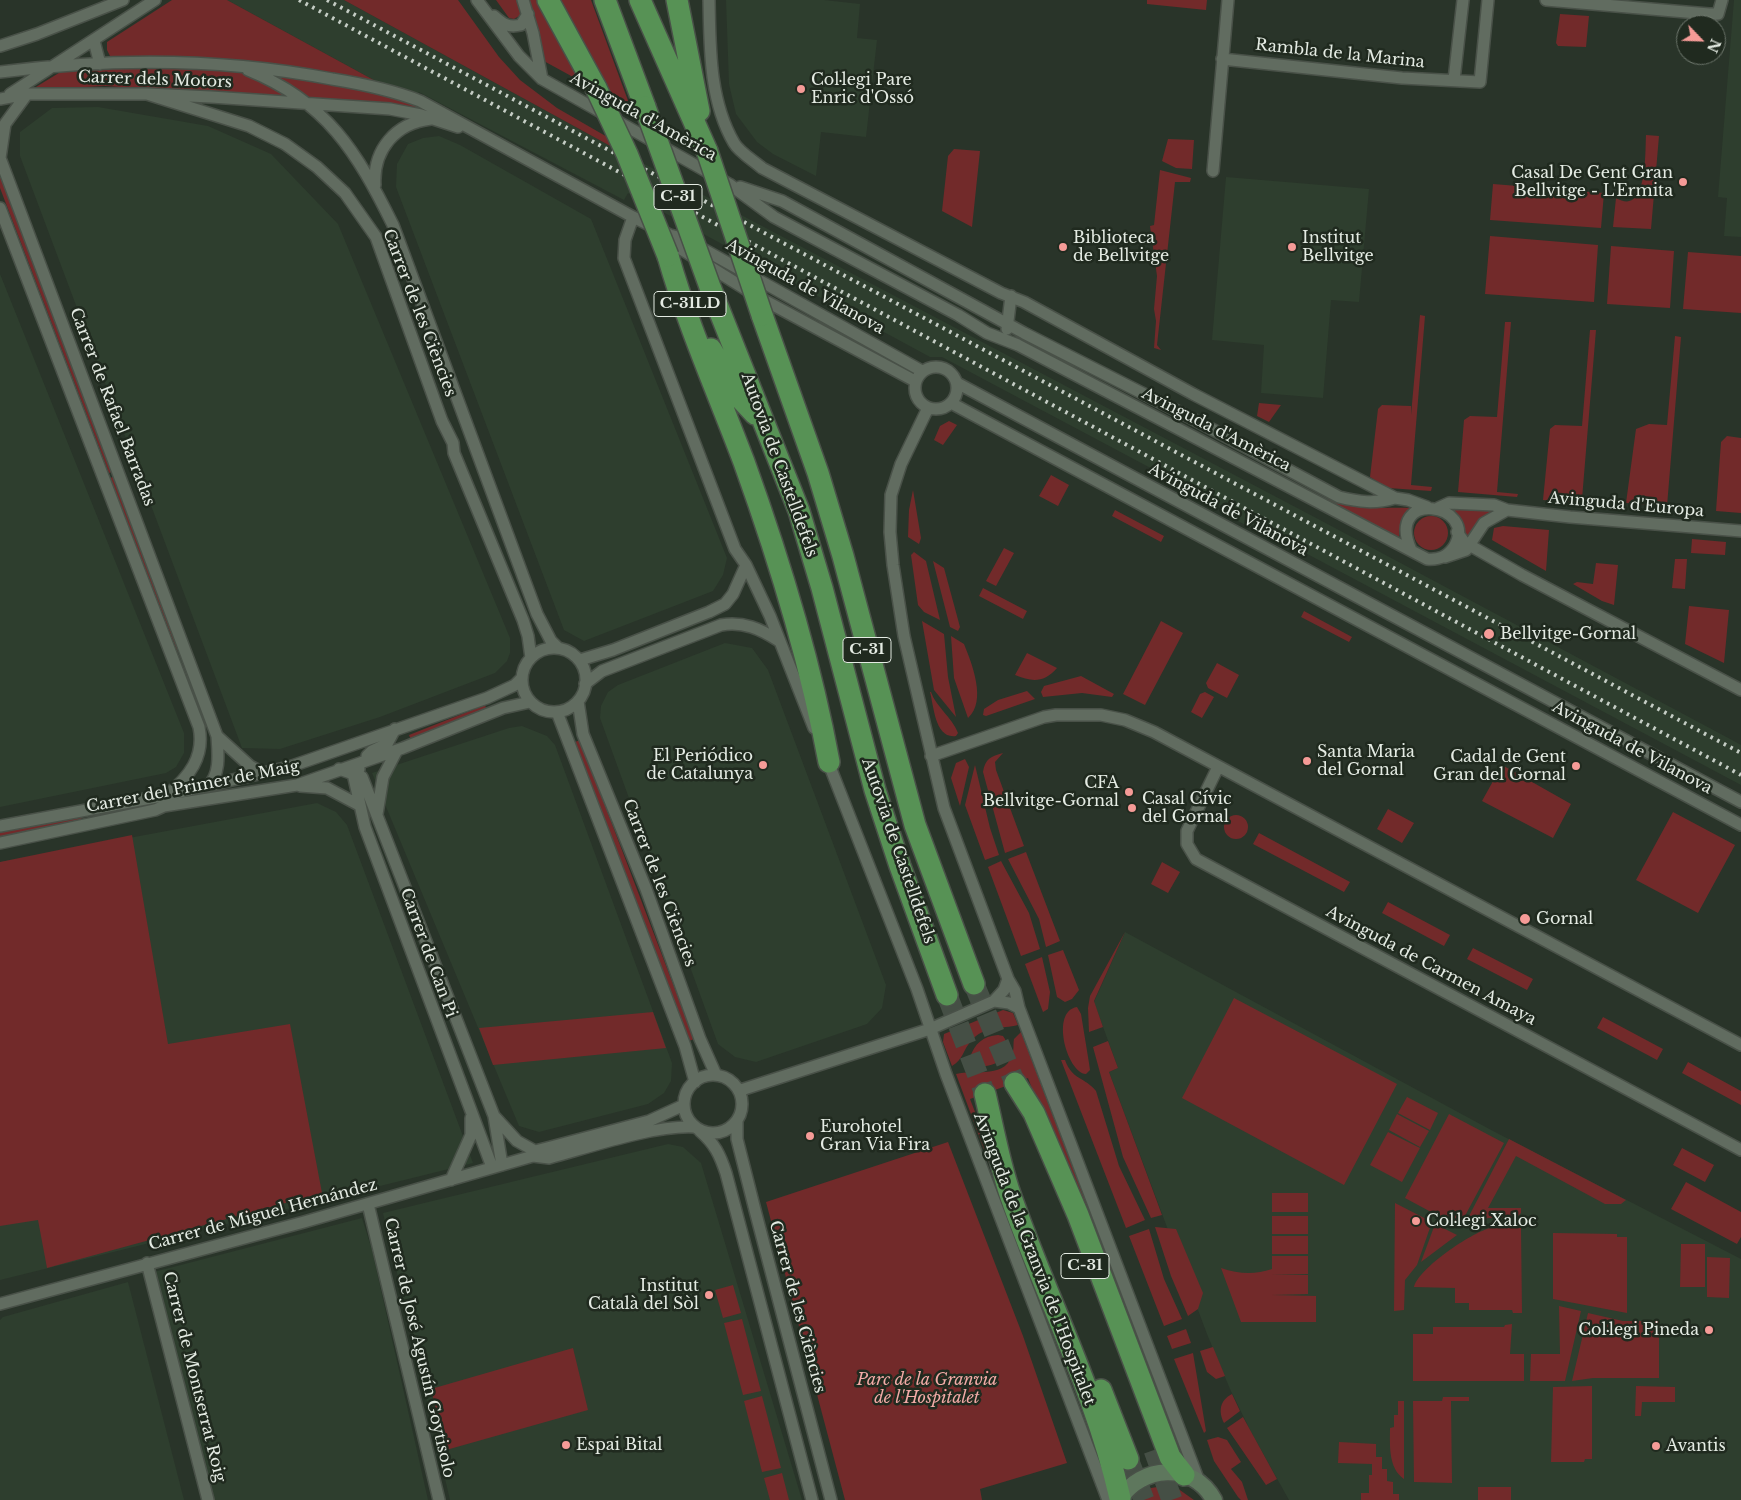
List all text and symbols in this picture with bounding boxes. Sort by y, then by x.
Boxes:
north arrow [1676,15,1726,65]
street label: Rambla de la Marina [1254,36,1426,72]
text: N [1703,36,1725,55]
street label: Carrer dels Motors [78,68,232,92]
street label: Avinguda d'Amèrica [566,69,720,165]
place label: Col·legi Pare Enric d'Ossó [811,70,914,108]
marker: Col·legi Pare Enric d'Ossó [795,83,807,95]
place label: Casal De Gent Gran Bellvitge - L'Ermita [1511,163,1673,201]
marker: Casal De Gent Gran Bellvitge - L'Ermita [1677,176,1689,188]
road number: C-31 [654,184,702,210]
street label: Carrer de les Ciències [378,227,460,399]
place label: Biblioteca de Bellvitge [1073,228,1169,266]
place label: Institut Bellvitge [1302,228,1374,266]
street label: Avinguda de Vilanova [722,235,888,339]
marker: Biblioteca de Bellvitge [1057,241,1069,253]
marker: Institut Bellvitge [1286,241,1298,253]
road number: C-31LD [654,292,726,316]
street label: Carrer de Rafael Barradas [65,305,159,509]
street label: Autovia de Castelldefels [737,370,821,560]
street label: Avinguda d'Amèrica [1138,384,1294,476]
street label: Avinguda de Vilanova [1145,460,1311,560]
street label: Avinguda d'Europa [1547,489,1705,521]
place label: Bellvitge-Gornal [1500,624,1636,644]
marker: Bellvitge-Gornal [1482,627,1496,641]
road number: C-31 [843,638,891,662]
street label: Avinguda de Vilanova [1549,698,1715,798]
place label: Santa Maria del Gornal [1317,742,1415,780]
place label: El Periódico de Catalunya [646,746,753,784]
place label: Cadal de Gent Gran del Gornal [1433,747,1566,785]
marker: Santa Maria del Gornal [1301,755,1313,767]
street label: Autovia de Castelldefels [857,756,939,946]
street label: Carrer del Primer de Maig [85,757,301,817]
marker: El Periódico de Catalunya [757,759,769,771]
marker: Cadal de Gent Gran del Gornal [1570,760,1582,772]
place label: CFA Bellvitge-Gornal [983,773,1119,811]
marker: CFA Bellvitge-Gornal [1123,786,1135,798]
place label: Casal Cívic del Gornal [1142,789,1232,827]
street label: Carrer de les Ciències [618,797,700,969]
marker: Casal Cívic del Gornal [1126,802,1138,814]
street label: Carrer de Can Pi [396,886,460,1020]
street label: Avinguda de Carmen Amaya [1323,902,1539,1030]
place label: Gornal [1536,909,1593,929]
marker: Gornal [1518,912,1532,926]
street label: Avinguda de la Granvia de l'Hospitalet [969,1110,1099,1408]
place label: Eurohotel Gran Via Fira [820,1117,930,1155]
marker: Eurohotel Gran Via Fira [804,1130,816,1142]
street label: Carrer de Miguel Hernández [147,1175,379,1255]
place label: Col·legi Xaloc [1426,1211,1537,1231]
marker: Col·legi Xaloc [1410,1215,1422,1227]
street label: Carrer de José Agustín Goytisolo [380,1216,458,1480]
street label: Carrer de les Ciències [765,1219,829,1395]
road number: C-31 [1061,1254,1109,1278]
street label: Carrer de Montserrat Roig [159,1270,229,1484]
place label: Institut Català del Sòl [588,1276,699,1314]
marker: Institut Català del Sòl [703,1289,715,1301]
place label: Col·legi Pineda [1578,1320,1699,1340]
marker: Col·legi Pineda [1703,1324,1715,1336]
park label: Parc de la Granvia de l'Hospitalet [857,1370,997,1408]
place label: Espai Bital [576,1435,662,1455]
place label: Avantis [1666,1436,1726,1456]
marker: Espai Bital [560,1439,572,1451]
marker: Avantis [1650,1440,1662,1452]

